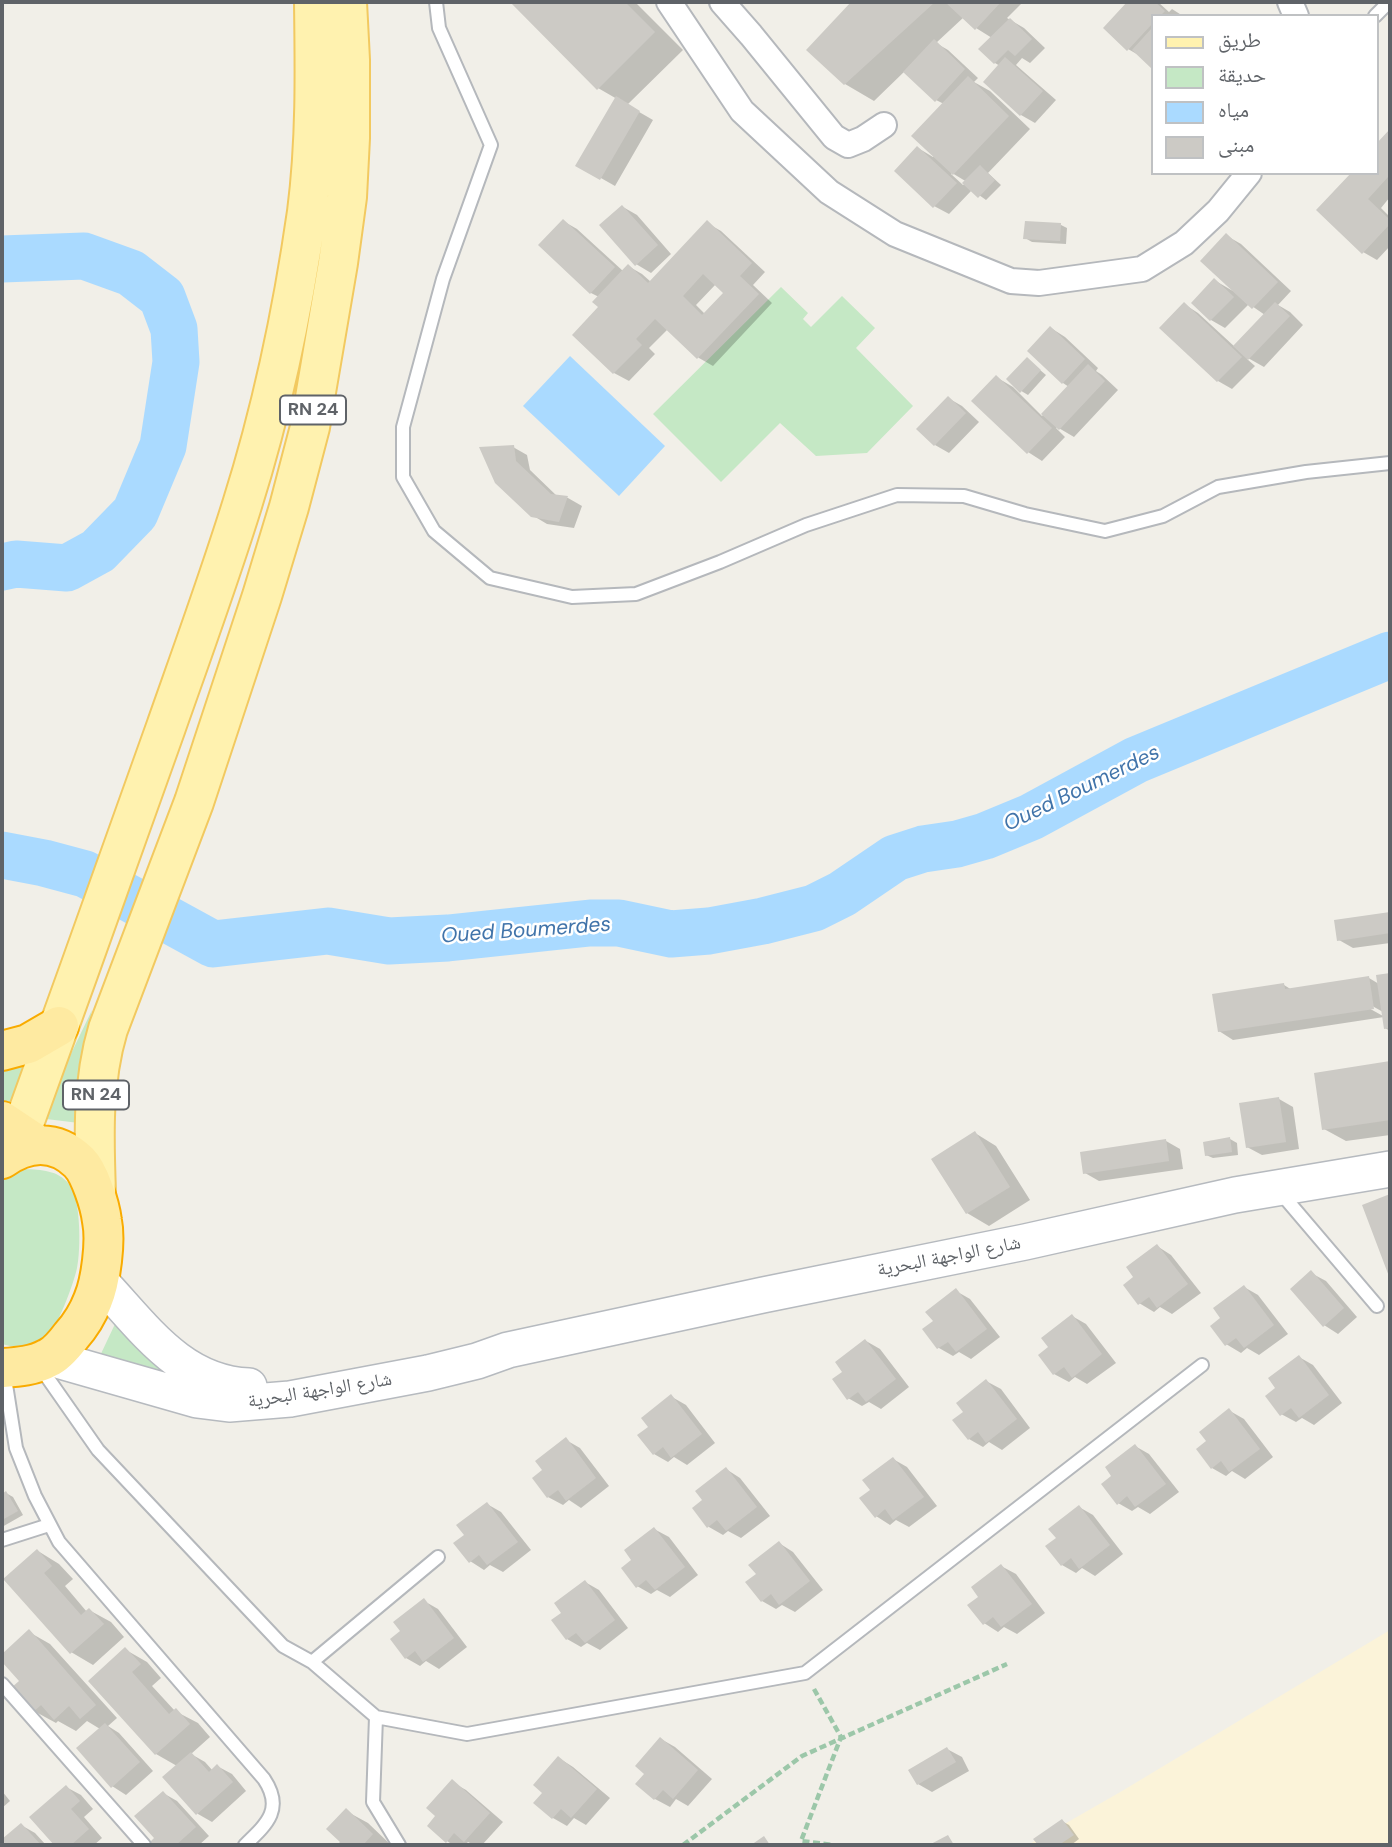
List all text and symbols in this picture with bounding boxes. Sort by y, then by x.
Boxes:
legend [1150,14,1378,175]
text: طريق [1218,26,1261,54]
text: حديقة [1218,61,1266,89]
text: مياه [1218,96,1249,124]
text: مبنى [1218,131,1254,159]
road number: RN 24 [280,396,346,424]
water label: Oued Boumerdes [1000,740,1164,838]
water label: Oued Boumerdes [440,912,612,950]
road number: RN 24 [63,1080,129,1110]
street label: شارع الواجهة البحرية [875,1232,1023,1282]
street label: شارع الواجهة البحرية [246,1368,394,1414]

